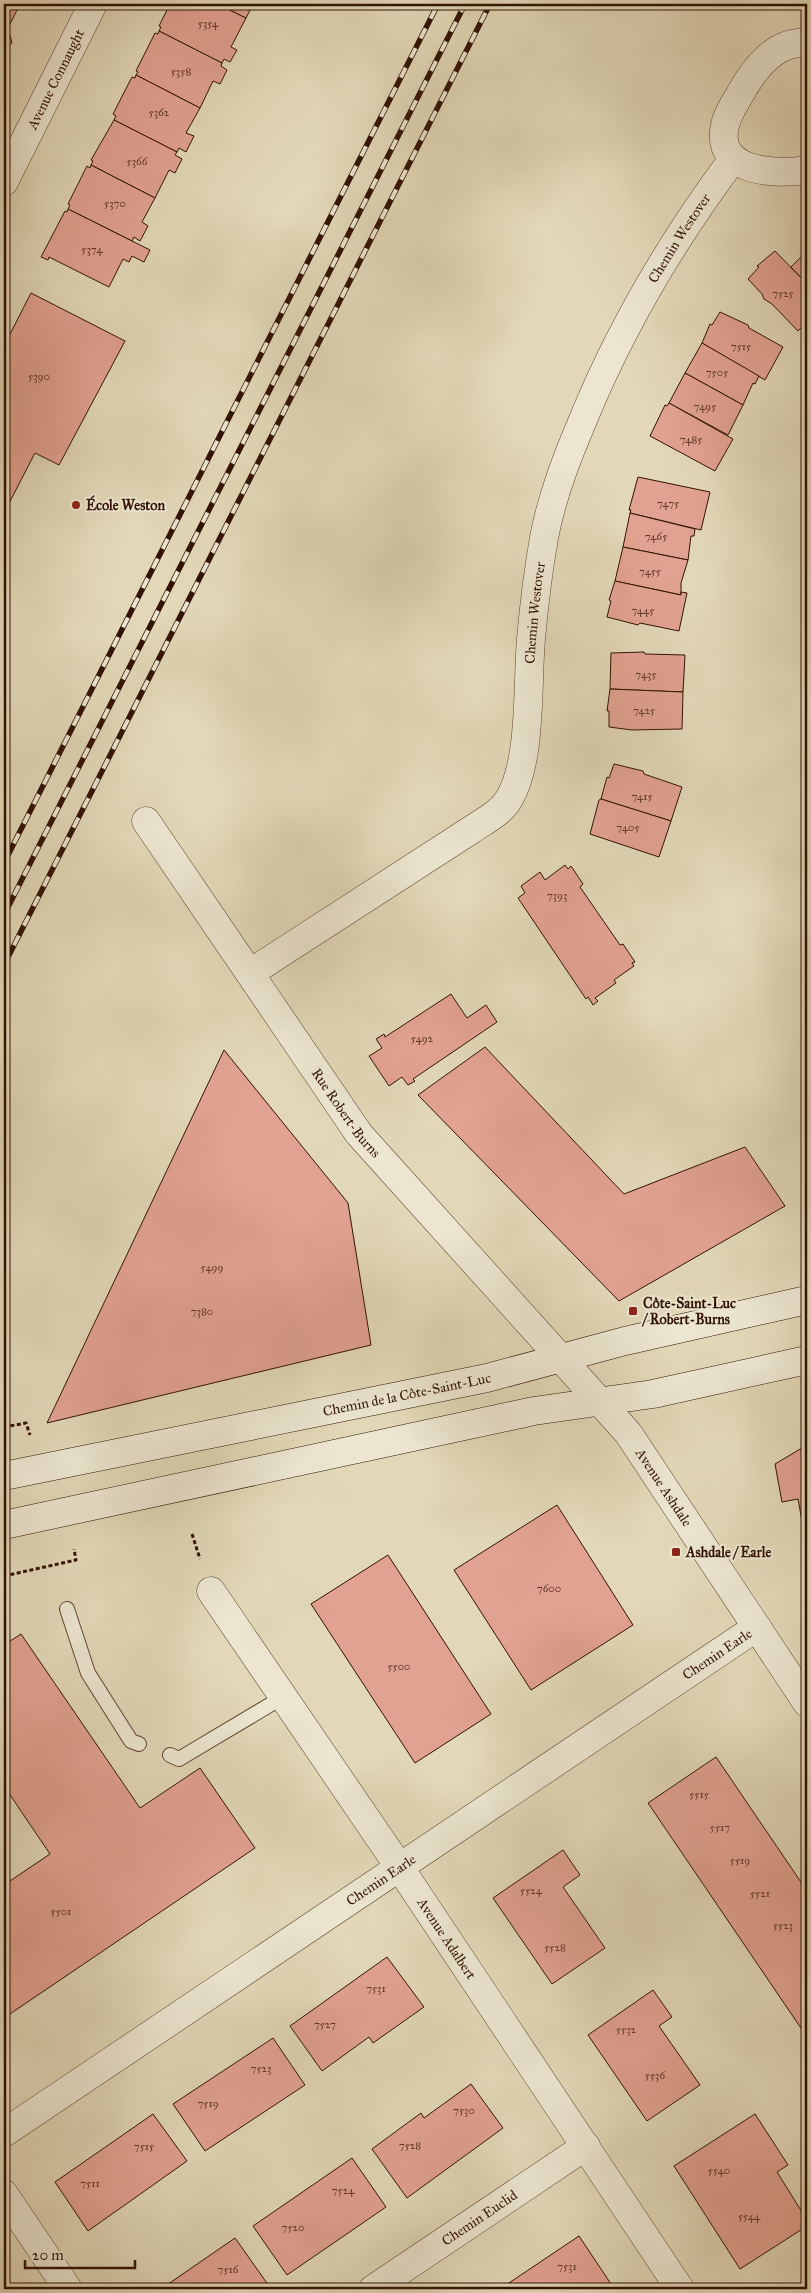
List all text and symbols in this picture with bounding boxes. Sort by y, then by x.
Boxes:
house number: 5354 [198,17,219,30]
street label: Avenue Connaught [23,26,88,133]
house number: 5358 [171,65,191,78]
house number: 5362 [149,106,170,119]
house number: 5366 [127,155,148,168]
street label: Chemin Westover [644,190,714,286]
house number: 5370 [104,197,126,210]
house number: 5374 [81,243,103,256]
house number: 7525 [772,287,794,300]
house number: 7515 [731,340,751,353]
house number: 7505 [706,366,728,379]
house number: 5390 [28,370,50,383]
house number: 7495 [694,400,716,413]
house number: 7485 [680,433,702,446]
place label: École Weston [86,495,165,514]
house number: 7475 [657,497,679,510]
marker: École Weston [70,499,82,511]
house number: 7465 [645,530,667,543]
street label: Chemin Westover [521,560,549,664]
house number: 7455 [639,565,661,578]
house number: 7445 [632,604,654,617]
house number: 7435 [635,668,657,681]
house number: 7425 [633,704,655,717]
house number: 7415 [631,790,653,803]
house number: 7405 [616,821,640,834]
house number: 7393 [547,889,567,902]
house number: 5492 [411,1032,434,1045]
street label: Rue Robert-Burns [308,1065,384,1161]
house number: 5499 [201,1261,223,1274]
place label: Côte-Saint-Luc / Robert-Burns [641,1295,736,1328]
house number: 7380 [191,1305,213,1318]
marker: Côte-Saint-Luc / Robert-Burns [627,1305,639,1317]
street label: Chemin de la Côte-Saint-Luc [321,1369,493,1420]
street label: Avenue Ashdale [632,1444,696,1530]
place label: Ashdale / Earle [685,1544,771,1561]
marker: Ashdale / Earle [670,1546,682,1558]
house number: 7600 [537,1582,561,1595]
street label: Chemin Earle [679,1624,755,1683]
house number: 5500 [387,1660,411,1673]
house number: 5515 [689,1788,709,1801]
house number: 5517 [710,1821,730,1834]
street label: Chemin Earle [343,1850,419,1909]
house number: 5519 [730,1854,750,1867]
house number: 5524 [520,1884,543,1897]
house number: 5521 [750,1887,770,1900]
street label: Avenue Adalbert [413,1894,480,1982]
house number: 5501 [51,1905,71,1918]
house number: 5523 [773,1919,793,1932]
house number: 5528 [544,1941,566,1954]
house number: 7531 [366,1982,386,1995]
house number: 7527 [314,2018,336,2031]
house number: 5532 [616,2023,637,2036]
house number: 7523 [251,2062,271,2075]
house number: 5536 [645,2069,665,2082]
house number: 7519 [197,2097,219,2110]
house number: 7530 [453,2104,475,2117]
house number: 7528 [399,2139,421,2152]
house number: 7515 [134,2140,154,2153]
house number: 5540 [708,2164,730,2177]
house number: 7511 [80,2177,100,2190]
house number: 7524 [332,2184,355,2197]
street label: Chemin Euclid [438,2186,520,2249]
house number: 5544 [738,2210,761,2223]
house number: 7520 [282,2221,304,2234]
scale bar [25,2238,135,2270]
text: 20 m [32,2246,64,2264]
house number: 7531 [557,2260,577,2273]
house number: 7516 [218,2263,239,2276]

